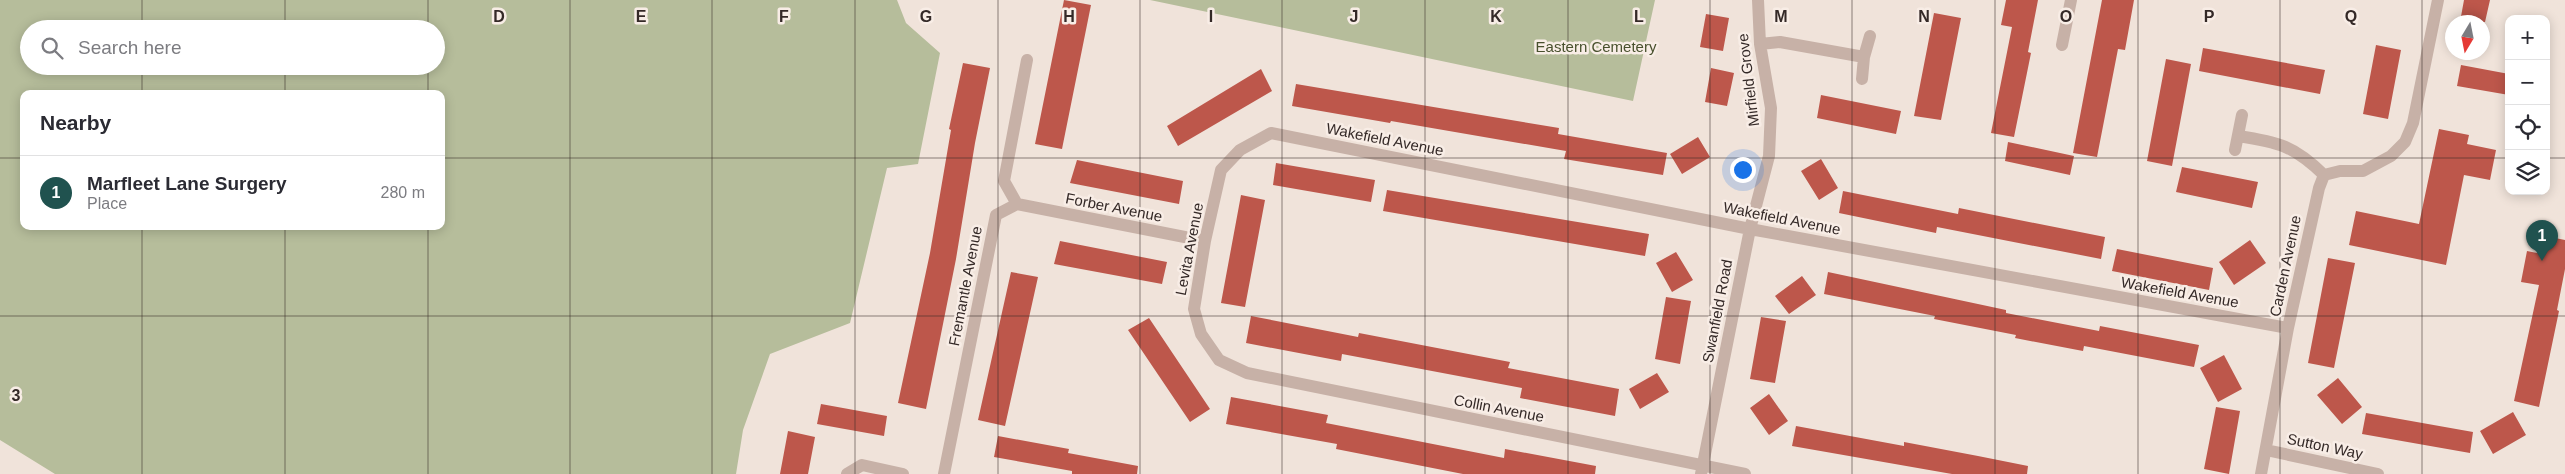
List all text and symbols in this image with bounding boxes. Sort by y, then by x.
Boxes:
text: D [493,8,505,25]
text: E [636,8,647,25]
text: F [779,8,789,25]
text: G [920,8,932,25]
text: H [1063,8,1075,25]
text: I [1209,8,1213,25]
text: J [1350,8,1358,25]
text: K [1490,8,1502,25]
text: L [1634,8,1644,25]
text: M [1774,8,1788,25]
text: N [1918,8,1930,25]
text: O [2060,8,2072,25]
text: P [2204,8,2215,25]
text: Q [2345,8,2357,25]
north arrow [2445,15,2490,60]
map controls [2505,15,2550,195]
button: + [2505,15,2550,60]
search box [20,20,445,75]
street label: Mirfield Grove [1734,33,1762,127]
icon: search [38,34,66,62]
text: Search here [78,37,182,58]
park label: Eastern Cemetery [1536,38,1657,55]
button: − [2505,60,2550,105]
button: locate [2505,105,2550,150]
text: Nearby [40,111,111,134]
street label: Wakefield Avenue [1325,119,1445,159]
button: layers [2505,150,2550,195]
your location [1730,157,1756,183]
text: Marfleet Lane Surgery [87,173,287,194]
text: 1 [52,184,60,201]
text: 280 m [381,184,425,201]
street label: Forber Avenue [1064,189,1164,225]
text: Place [87,195,127,212]
street label: Wakefield Avenue [1722,198,1842,238]
street label: Levita Avenue [1172,201,1206,297]
street label: Carden Avenue [2266,214,2304,318]
pin: 1 [2526,220,2558,261]
street label: Fremantle Avenue [945,225,985,347]
street label: Swanfield Road [1699,258,1735,364]
street label: Wakefield Avenue [2120,273,2240,311]
text: 3 [12,387,21,404]
street label: Collin Avenue [1452,391,1546,425]
street label: Sutton Way [2286,430,2365,462]

